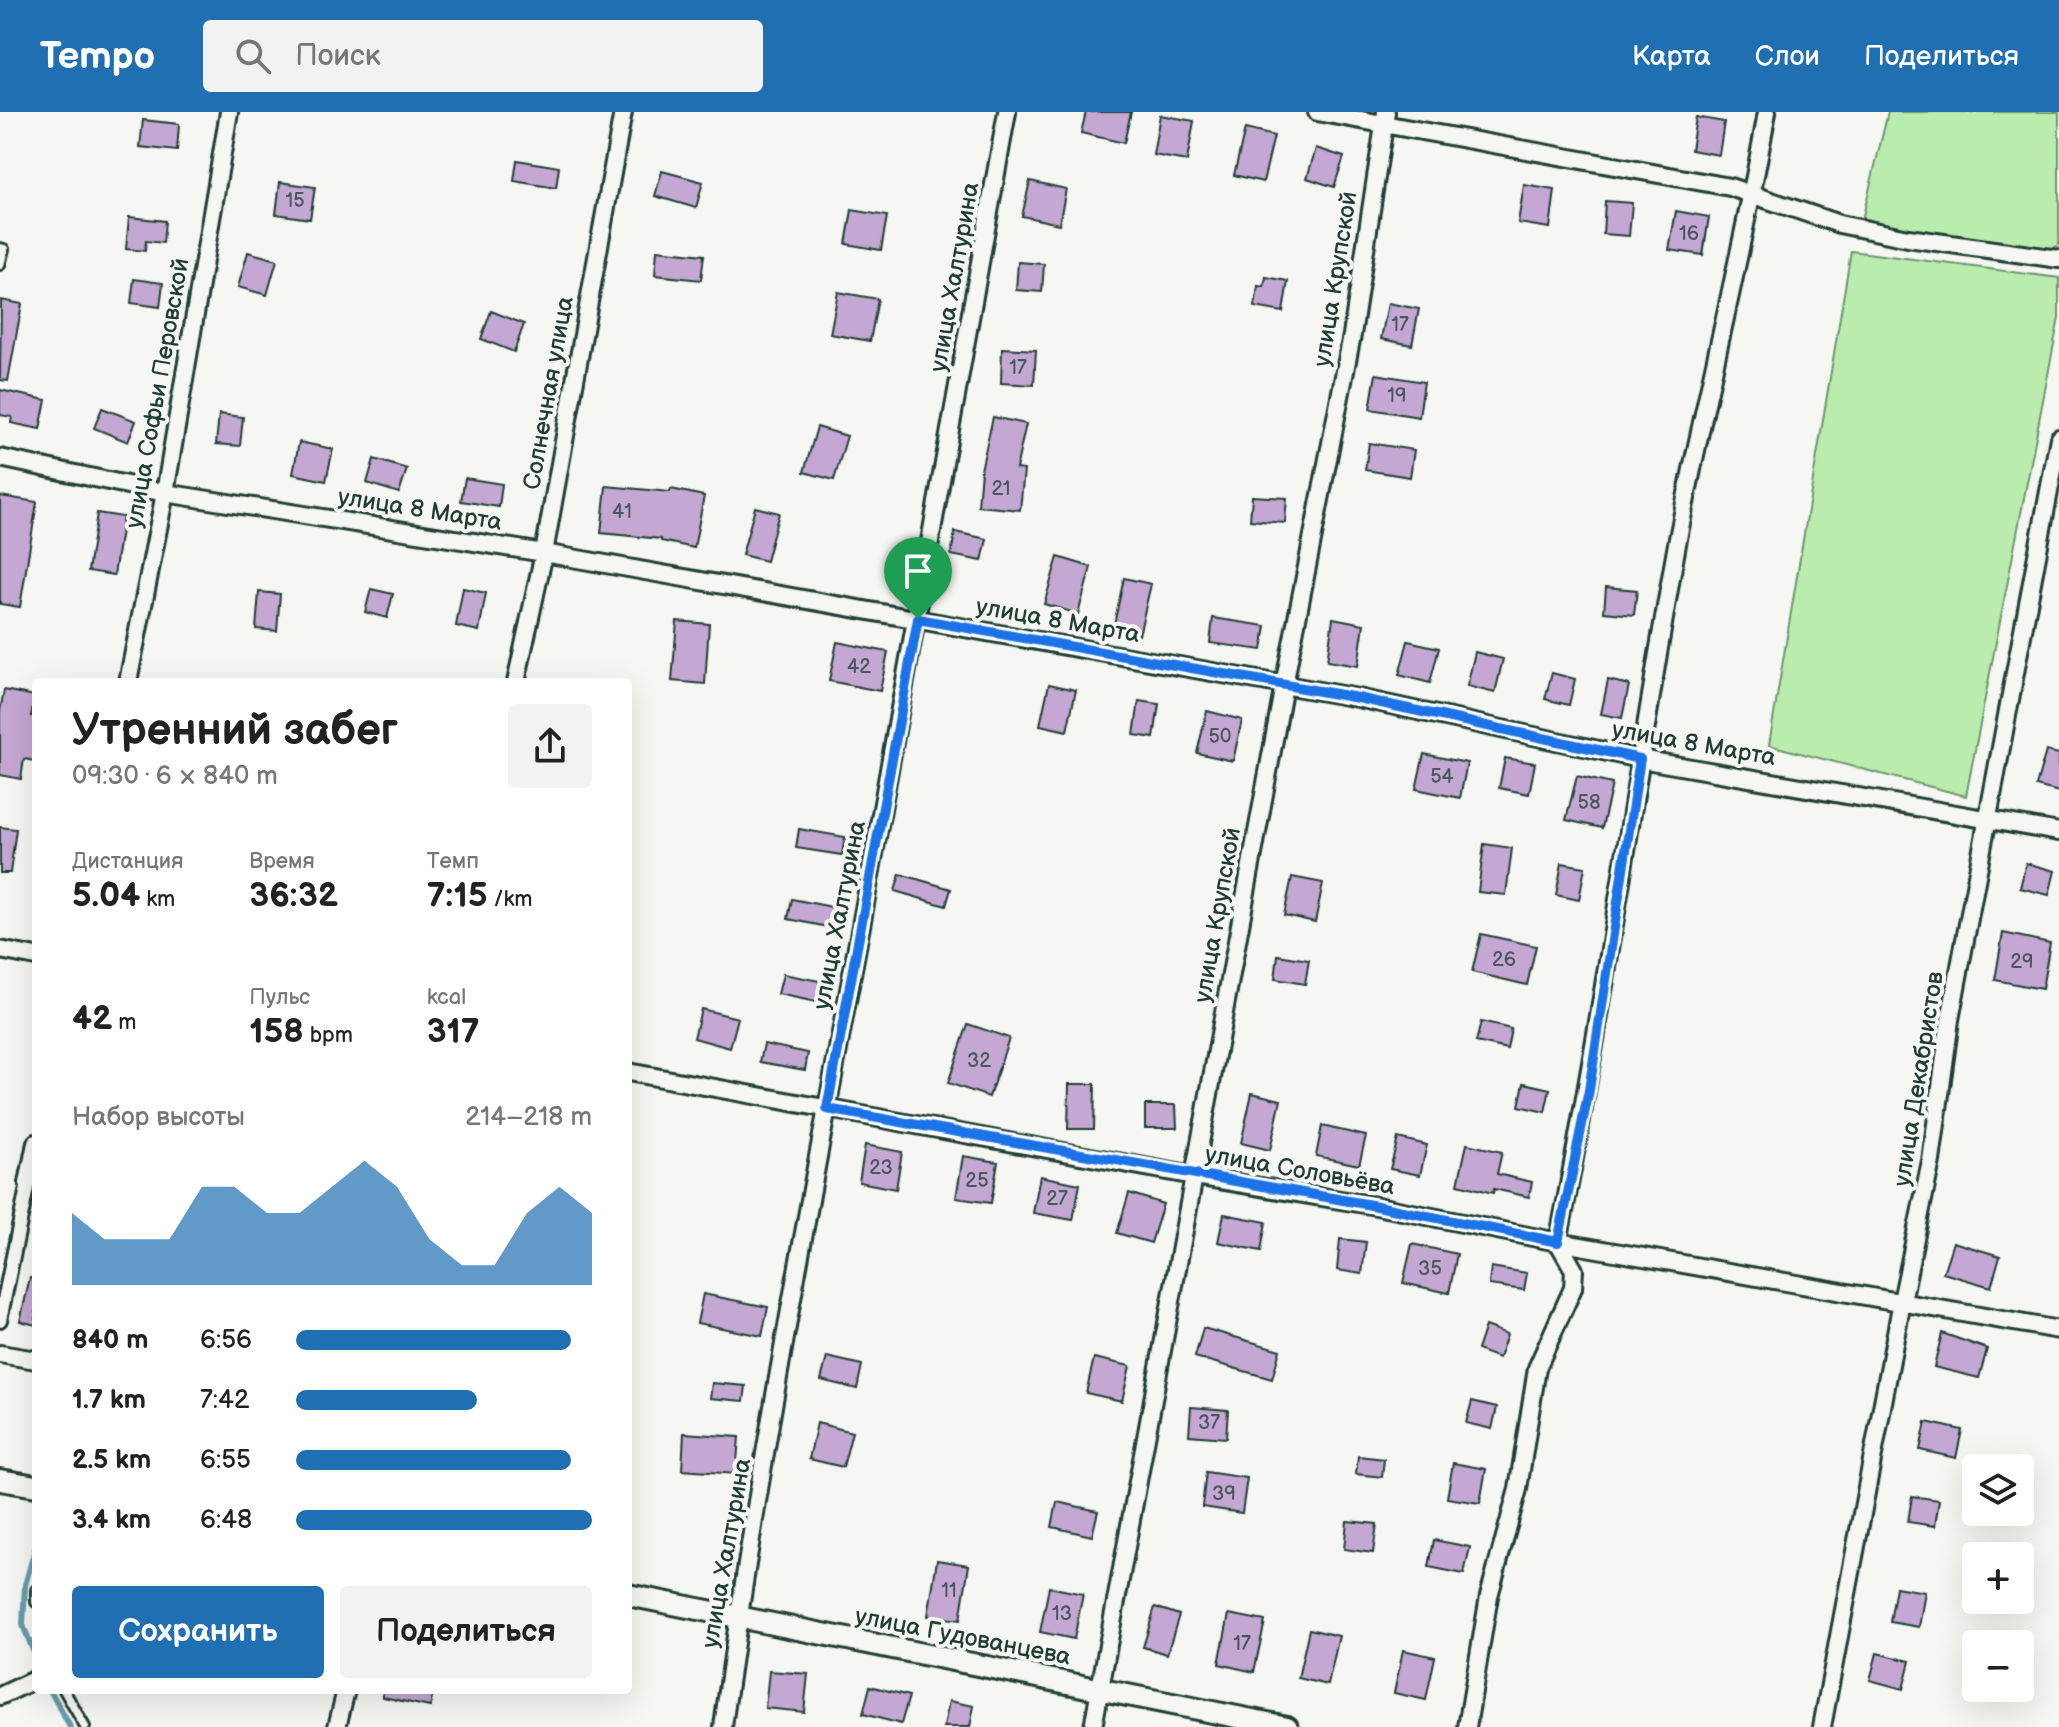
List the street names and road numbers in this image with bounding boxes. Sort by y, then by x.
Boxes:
street label: улица Халтурина [924,180,985,374]
street label: улица Крупской [1307,189,1364,369]
street label: улица Софьи Перовской [119,256,196,530]
street label: Солнечная улица [517,294,580,492]
street label: улица 8 Марта [336,482,504,537]
street label: улица 8 Марта [974,592,1142,649]
street label: улица 8 Марта [1610,715,1778,772]
street label: улица Халтурина [807,818,872,1012]
street label: улица Крупской [1188,825,1247,1005]
street label: улица Декабристов [1887,969,1950,1189]
street label: улица Соловьёва [1203,1140,1397,1201]
street label: улица Халтурина [696,1456,757,1650]
street label: улица Гудованцева [853,1601,1073,1672]

